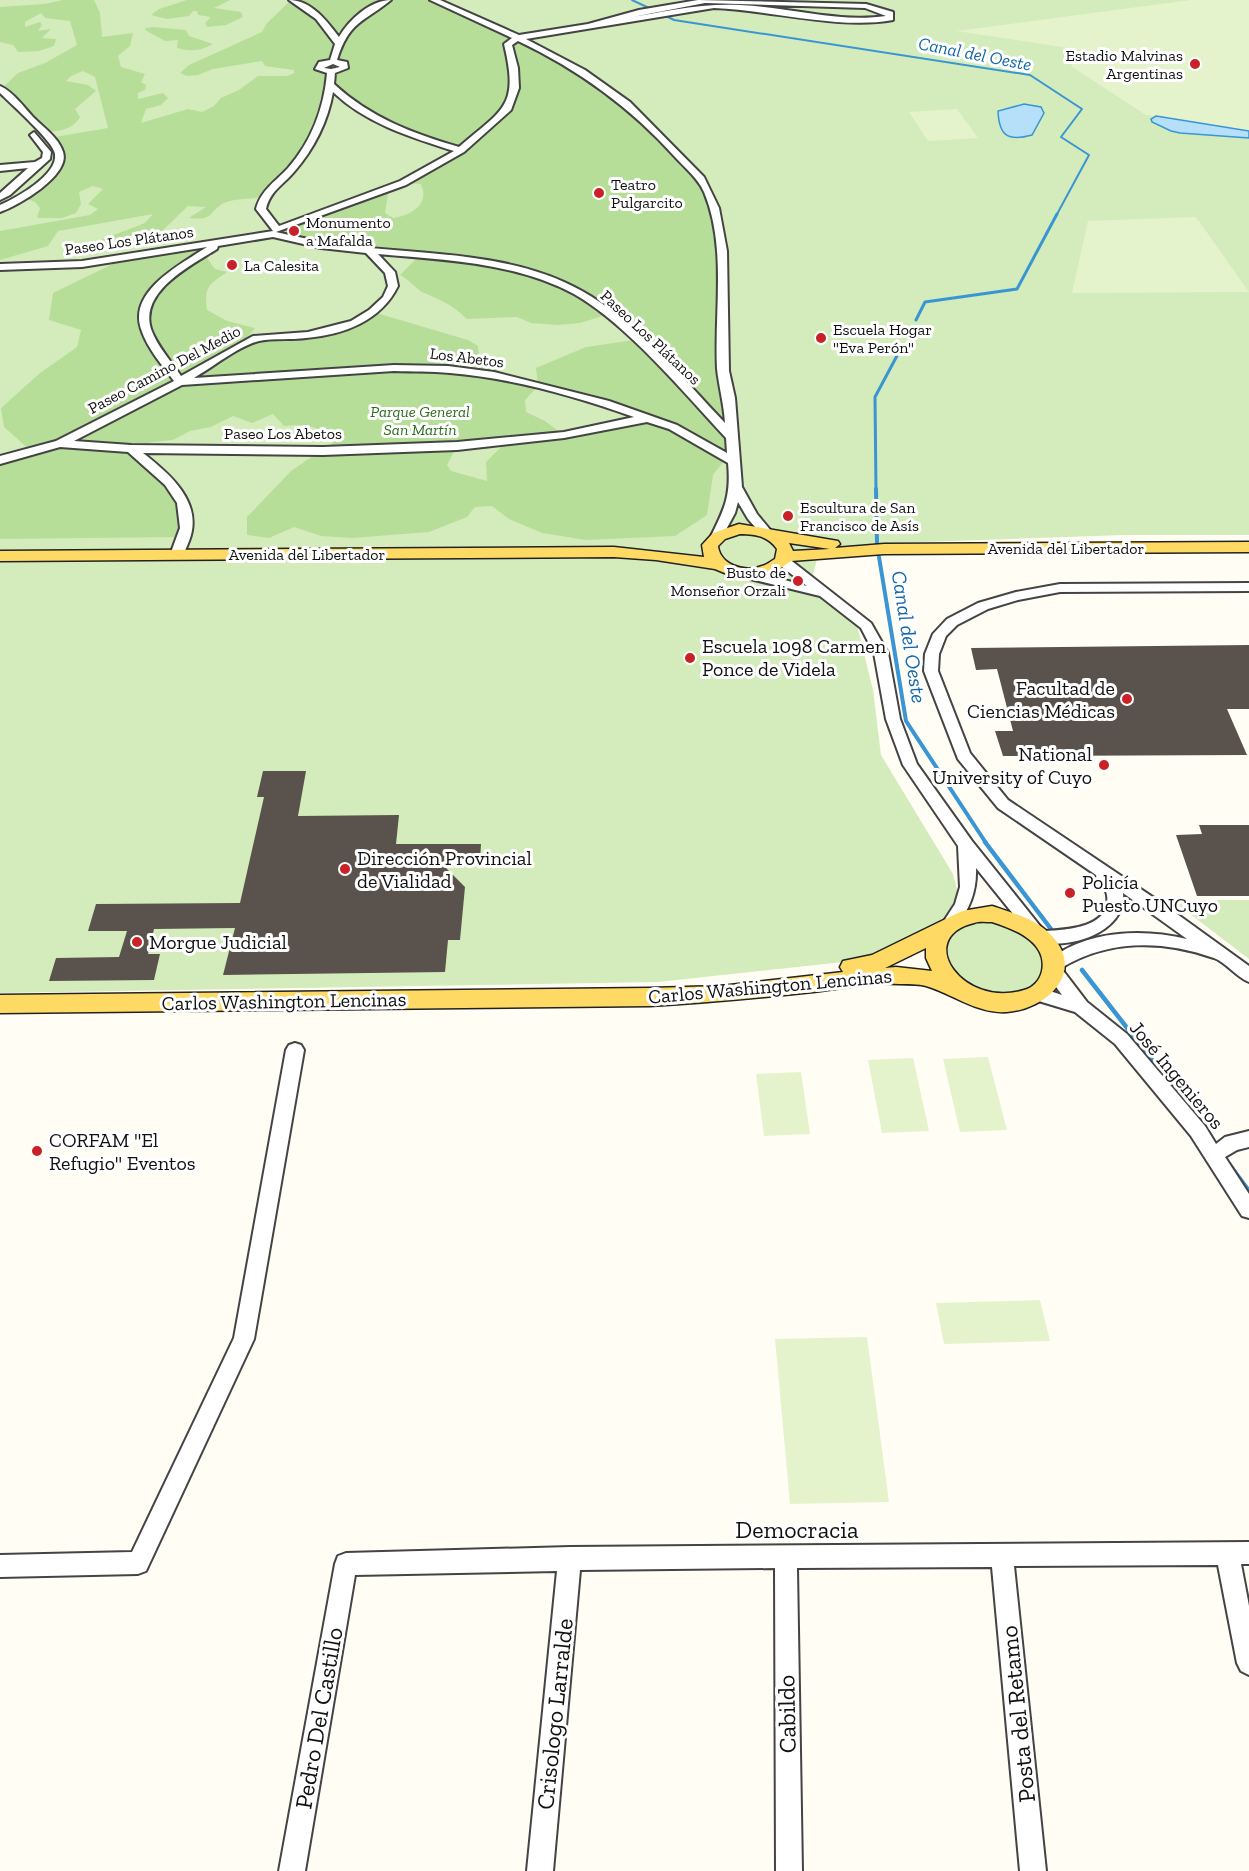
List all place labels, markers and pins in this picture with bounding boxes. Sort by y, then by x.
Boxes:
place label: Estadio Malvinas Argentinas [1066,46,1183,83]
marker: Estadio Malvinas Argentinas [1188,57,1202,71]
place label: Teatro Pulgarcito [611,175,683,212]
marker: Teatro Pulgarcito [592,186,606,200]
place label: Monumento a Mafalda [306,213,391,250]
marker: Monumento a Mafalda [287,224,301,238]
place label: La Calesita [244,256,319,275]
marker: La Calesita [225,258,239,272]
place label: Escuela Hogar "Eva Perón" [833,320,932,357]
marker: Escuela Hogar "Eva Perón" [814,331,828,345]
place label: Escultura de San Francisco de Asís [800,498,919,535]
marker: Escultura de San Francisco de Asís [781,509,795,523]
place label: Busto de Monseñor Orzali [671,563,787,600]
marker: Busto de Monseñor Orzali [791,574,805,588]
place label: Escuela 1098 Carmen Ponce de Videla [702,634,887,681]
marker: Escuela 1098 Carmen Ponce de Videla [683,651,697,665]
place label: Facultad de Ciencias Médicas [967,676,1115,723]
marker: Facultad de Ciencias Médicas [1120,692,1134,706]
place label: National University of Cuyo [932,742,1092,789]
marker: National University of Cuyo [1097,758,1111,772]
place label: Dirección Provincial de Vialidad [357,846,532,893]
marker: Dirección Provincial de Vialidad [338,862,352,876]
place label: Policía Puesto UNCuyo [1082,870,1218,917]
marker: Policía Puesto UNCuyo [1063,886,1077,900]
place label: Morgue Judicial [149,930,287,954]
marker: Morgue Judicial [130,935,144,949]
place label: CORFAM "El Refugio" Eventos [49,1128,196,1175]
marker: CORFAM "El Refugio" Eventos [30,1144,44,1158]

